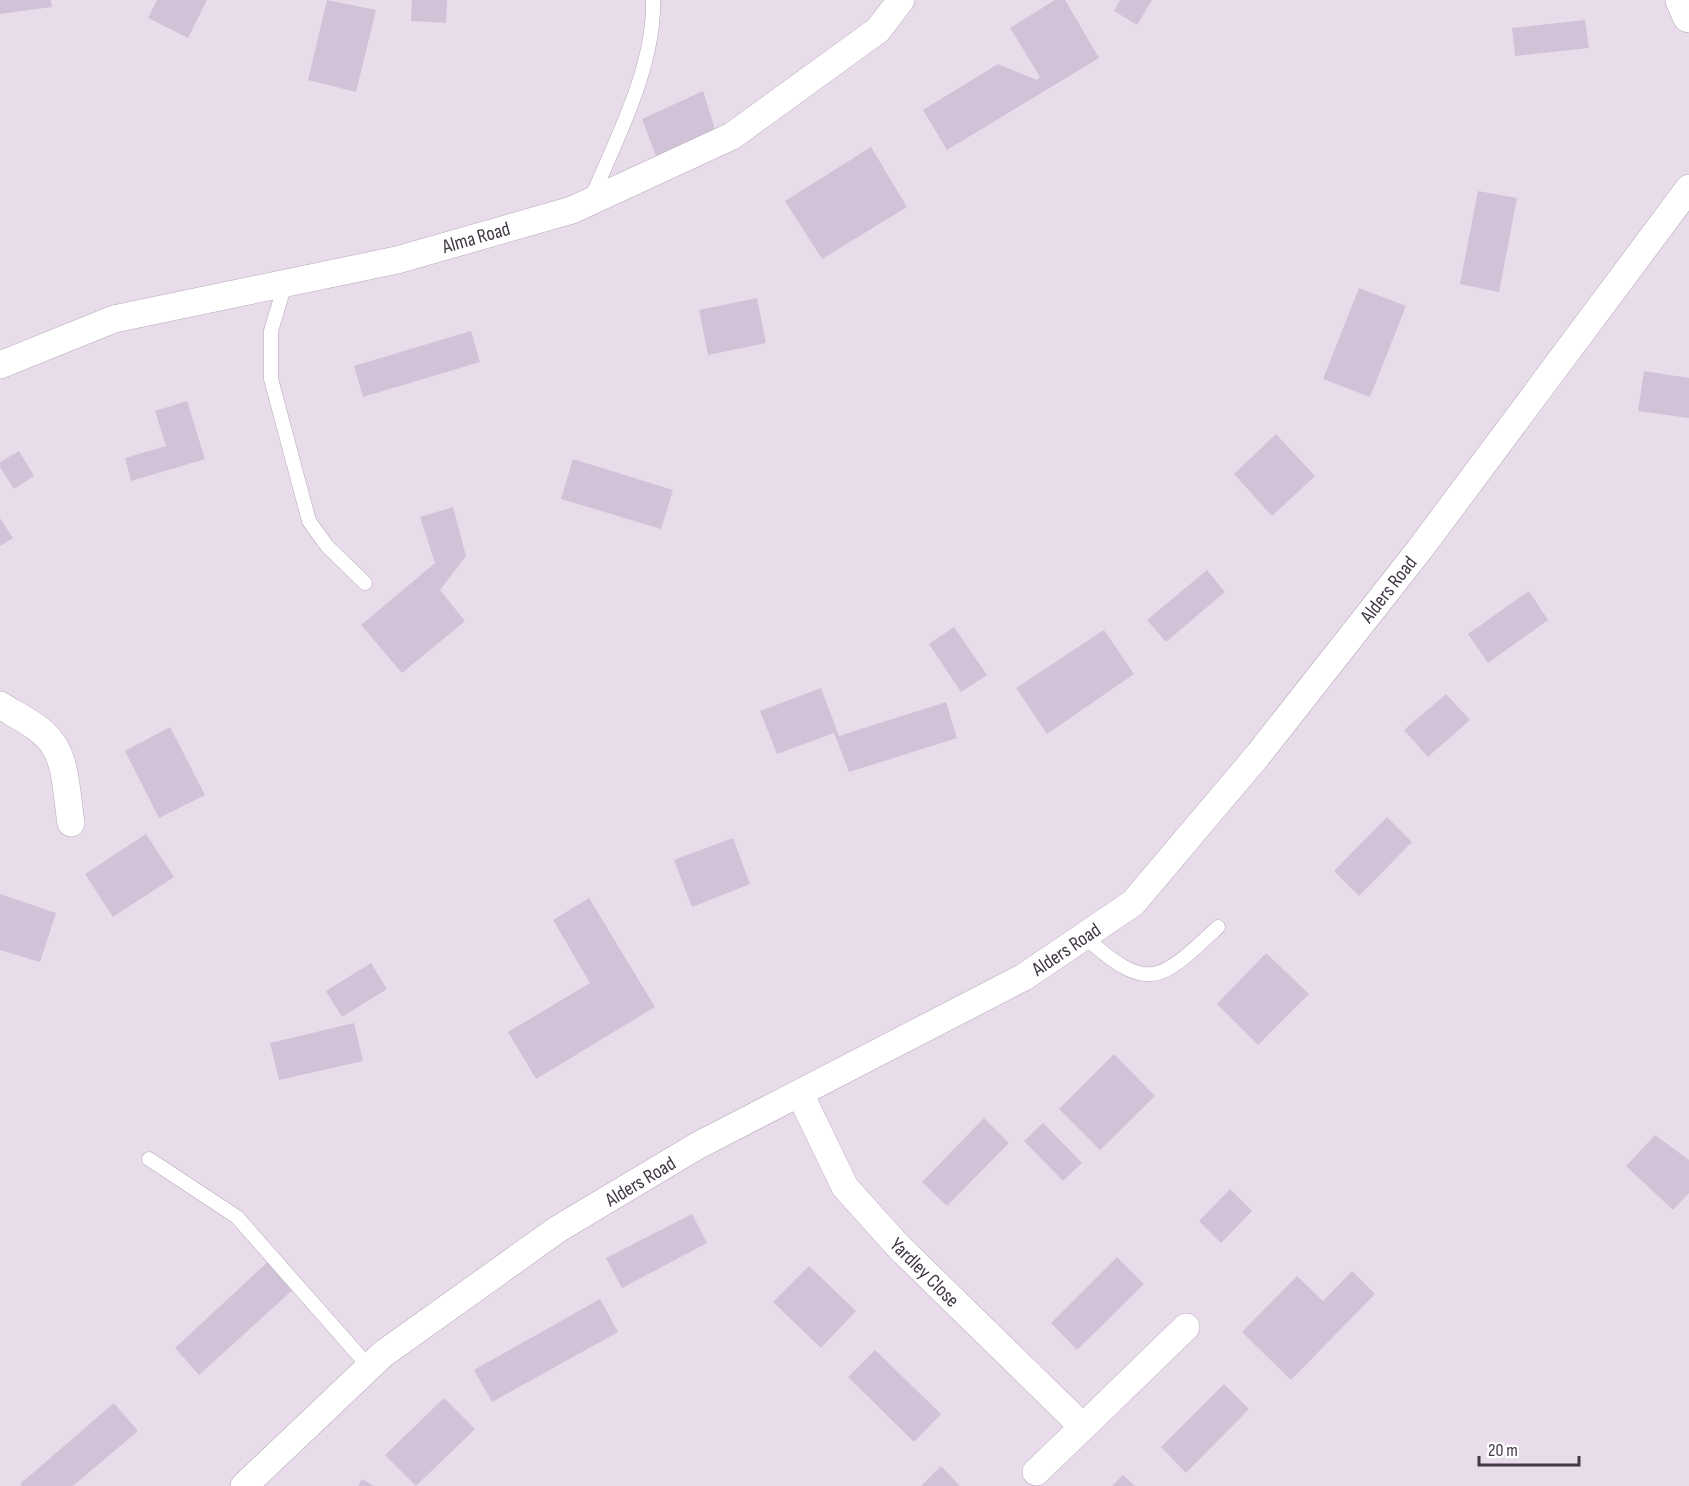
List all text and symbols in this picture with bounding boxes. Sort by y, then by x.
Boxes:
street label: Alma Road [439,217,513,259]
street label: Alders Road [1355,551,1422,629]
street label: Alders Road [1027,918,1106,982]
street label: Alders Road [600,1151,680,1213]
street label: Yardley Close [885,1233,964,1312]
scale bar [1479,1429,1580,1467]
text: 20 m [1488,1440,1518,1461]

